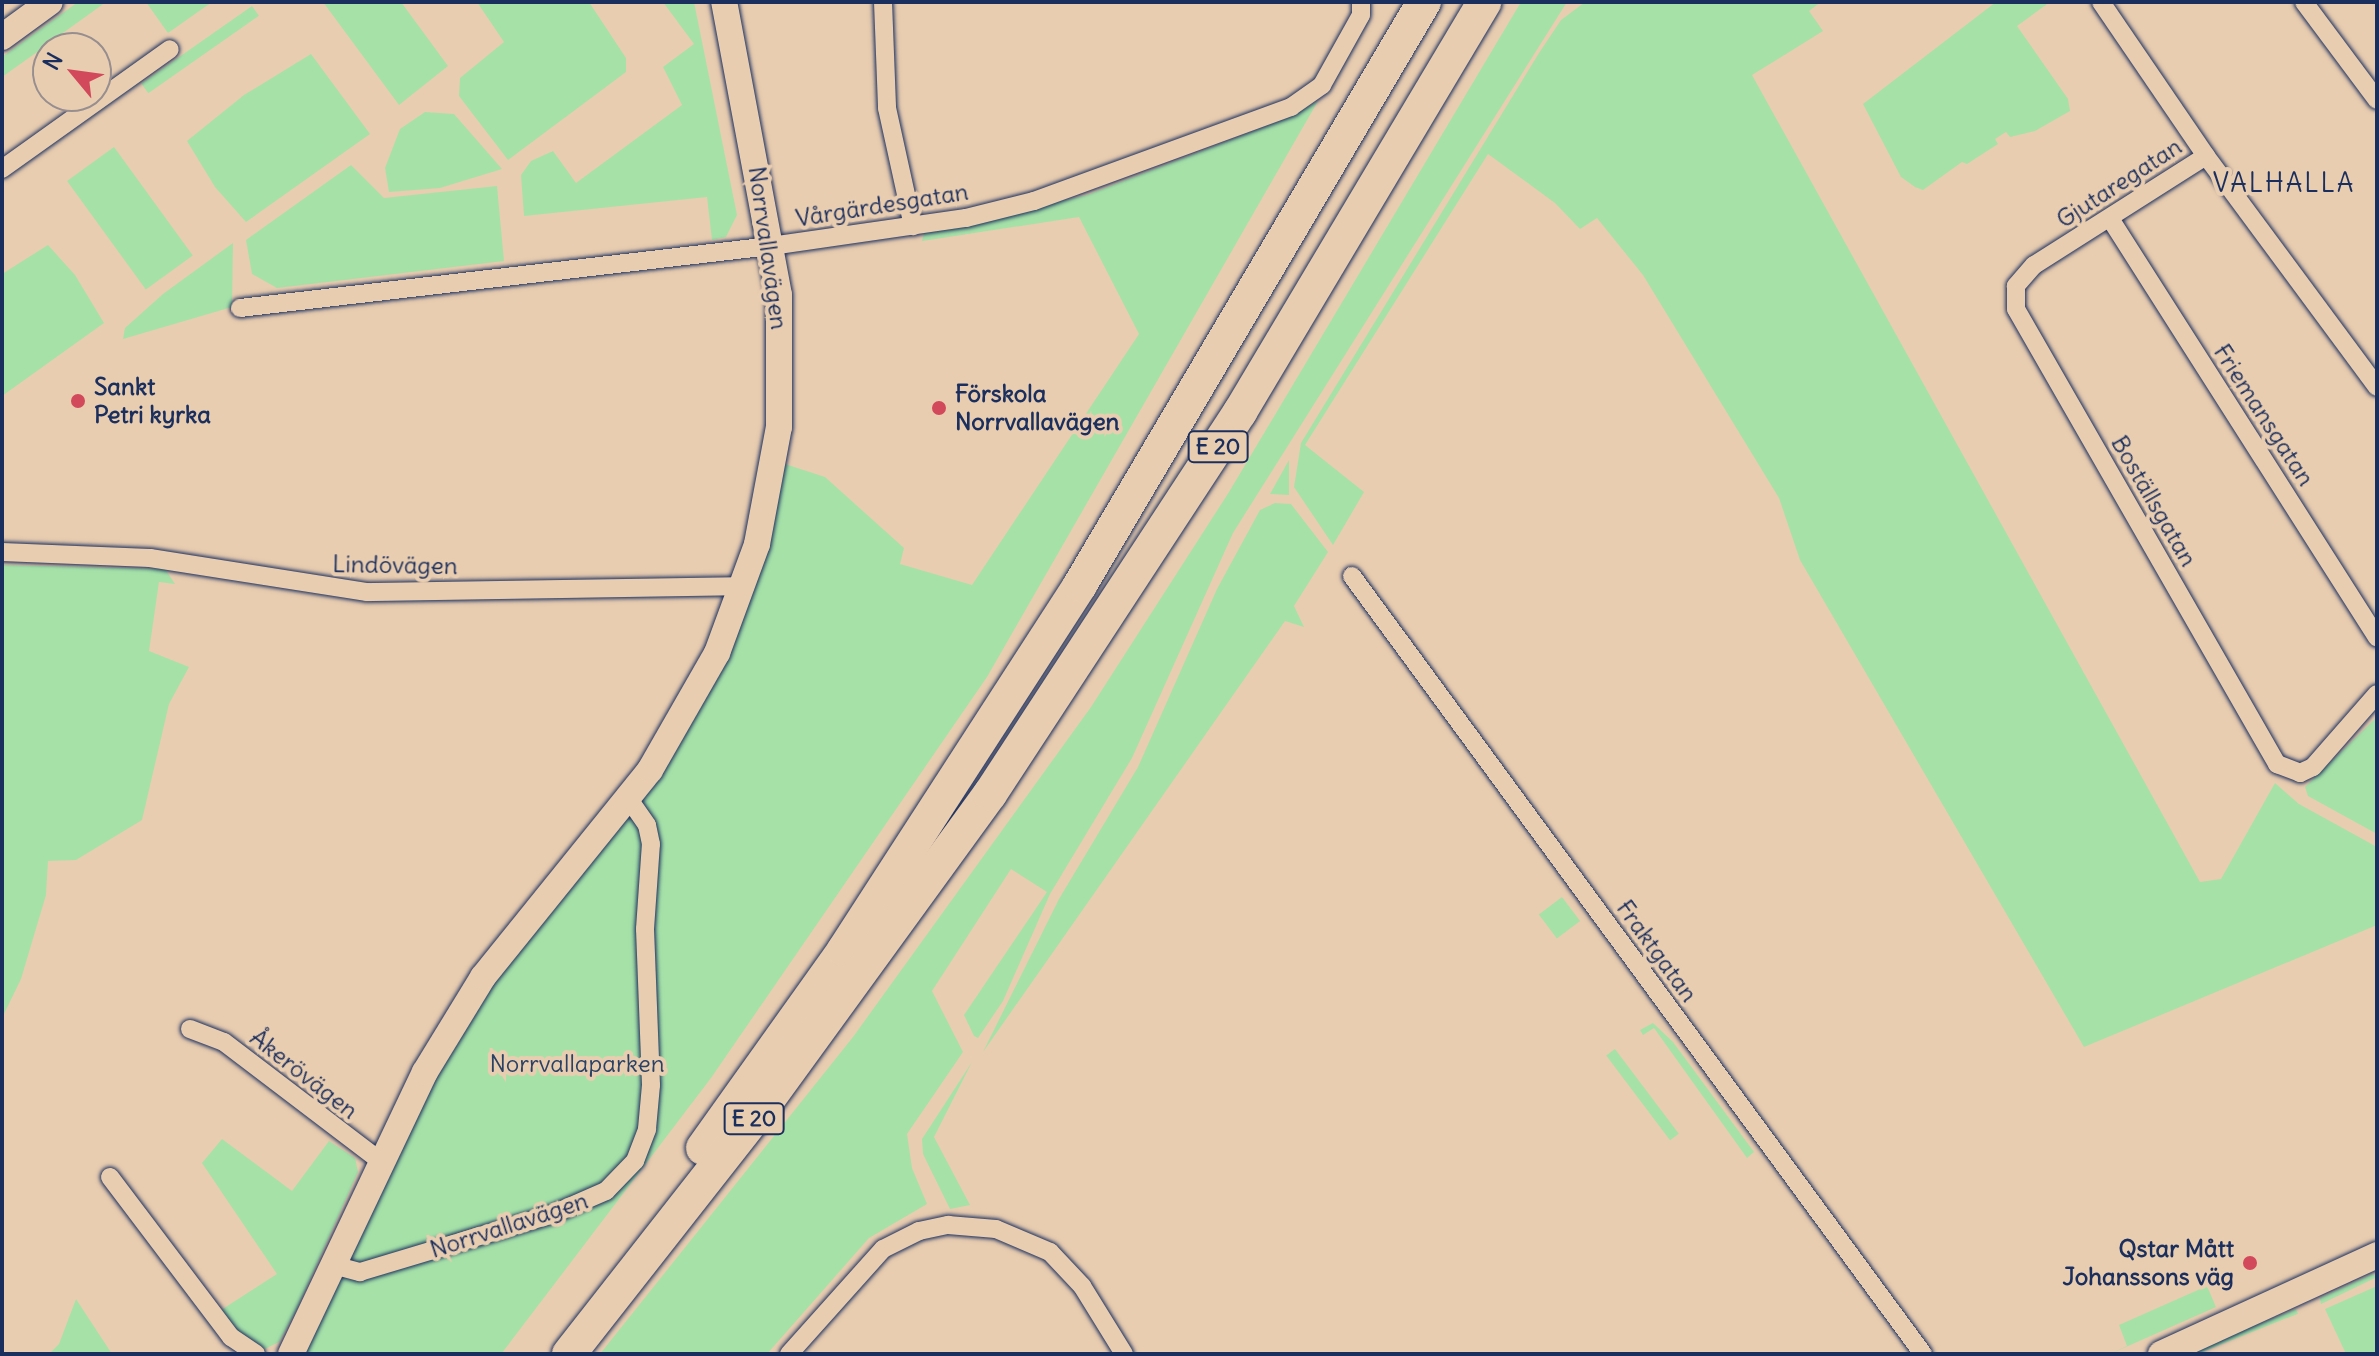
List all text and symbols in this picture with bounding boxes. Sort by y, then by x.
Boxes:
north arrow [32,32,112,112]
text: N [37,48,69,75]
street label: Gjutaregatan [2051,132,2187,234]
street label: Norrvallavägen [742,165,794,331]
district label: VALHALLA [2213,167,2355,199]
street label: Vårgärdesgatan [794,177,970,233]
street label: Friemansgatan [2208,339,2320,491]
place label: Sankt Petri kyrka [94,373,211,429]
place label: Förskola Norrvallavägen [955,380,1119,436]
marker: Sankt Petri kyrka [69,392,87,410]
marker: Förskola Norrvallavägen [930,399,948,417]
road number: E 20 [1186,429,1250,465]
street label: Boställsgatan [2105,430,2203,572]
street label: Lindövägen [332,550,458,580]
street label: Fraktgatan [1610,894,1704,1008]
street label: Åkerövägen [244,1023,364,1125]
park label: Norrvallaparken [489,1050,665,1078]
road number: E 20 [722,1101,786,1137]
street label: Norrvallavägen [426,1186,592,1264]
place label: Qstar Mått Johanssons väg [2063,1235,2234,1291]
marker: Qstar Mått Johanssons väg [2241,1254,2259,1272]

